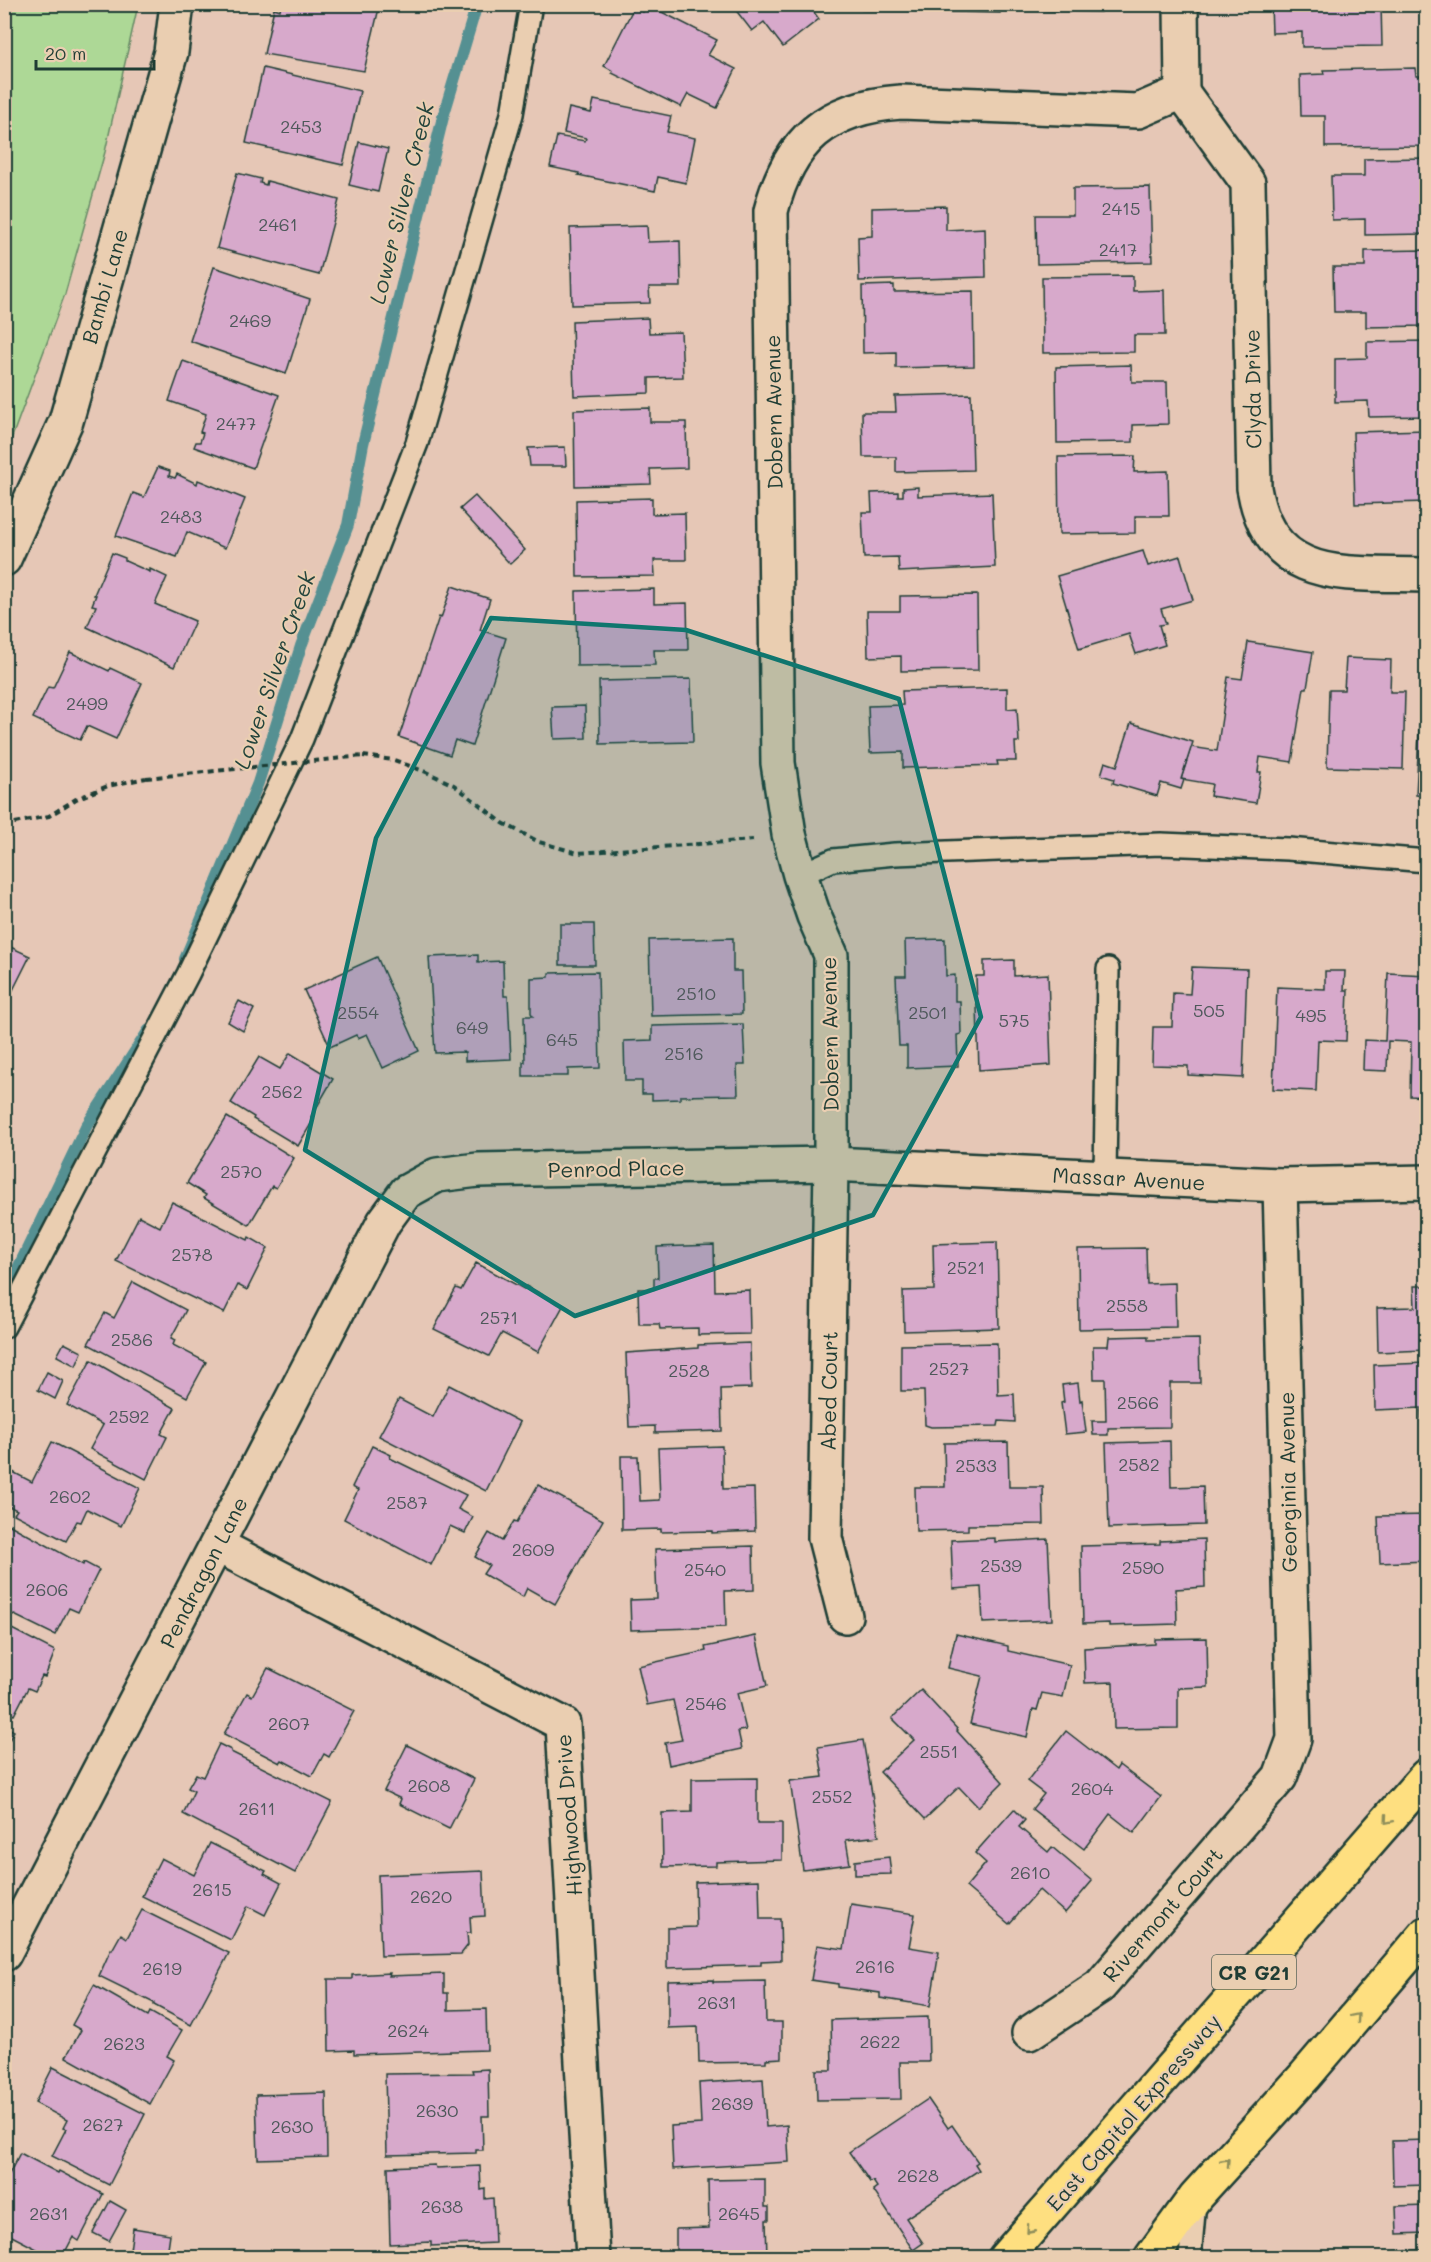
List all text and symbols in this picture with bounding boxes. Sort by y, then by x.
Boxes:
scale bar [36,33,154,71]
text: 20 m [45,41,86,65]
water label: Lower Silver Creek [362,98,440,307]
house number: 2453 [280,114,322,138]
house number: 2415 [1101,196,1141,220]
house number: 2461 [258,212,298,236]
street label: Bambi Lane [75,225,133,347]
house number: 2417 [1099,237,1137,261]
house number: 2469 [229,308,271,332]
street label: Clyda Drive [1237,329,1267,449]
street label: Dobern Avenue [758,334,788,490]
house number: 2477 [216,411,256,435]
house number: 2483 [160,504,202,528]
water label: Lower Silver Creek [227,566,322,773]
house number: 2499 [66,691,108,715]
street label: Dobern Avenue [814,956,844,1112]
house number: 2510 [676,981,716,1005]
house number: 505 [1193,998,1225,1022]
house number: 2554 [337,1000,379,1024]
house number: 2501 [908,1000,948,1024]
house number: 495 [1295,1003,1327,1027]
house number: 575 [999,1008,1030,1032]
house number: 649 [456,1015,488,1039]
house number: 645 [546,1027,578,1051]
house number: 2516 [664,1041,704,1065]
house number: 2562 [261,1079,303,1103]
street label: Penrod Place [547,1153,685,1183]
house number: 2570 [220,1159,262,1183]
street label: Massar Avenue [1052,1161,1206,1195]
house number: 2578 [171,1242,213,1266]
house number: 2521 [947,1255,985,1279]
house number: 2558 [1106,1293,1148,1317]
house number: 2571 [480,1305,518,1329]
house number: 2586 [111,1327,153,1351]
street label: Abed Court [813,1331,843,1451]
house number: 2527 [929,1356,969,1380]
house number: 2528 [668,1358,710,1382]
house number: 2566 [1117,1390,1159,1414]
street label: Georginia Avenue [1272,1391,1302,1573]
house number: 2592 [108,1404,150,1428]
house number: 2582 [1118,1452,1160,1476]
house number: 2533 [955,1453,997,1477]
house number: 2602 [49,1484,91,1508]
house number: 2587 [386,1490,428,1514]
street label: Pendragon Lane [153,1492,253,1652]
house number: 2609 [512,1537,555,1561]
house number: 2539 [980,1553,1022,1577]
house number: 2590 [1122,1555,1164,1579]
house number: 2540 [684,1557,726,1581]
house number: 2606 [26,1577,68,1601]
house number: 2546 [685,1691,727,1715]
house number: 2607 [268,1711,310,1735]
street label: Highwood Drive [549,1733,587,1897]
house number: 2551 [919,1739,959,1763]
house number: 2608 [408,1773,451,1797]
house number: 2604 [1071,1776,1114,1800]
house number: 2552 [811,1784,853,1808]
house number: 2611 [239,1796,276,1820]
one-way arrow [1384,1813,1395,1824]
street label: Rivermont Court [1096,1841,1228,1987]
house number: 2610 [1010,1860,1050,1884]
house number: 2615 [192,1877,232,1901]
house number: 2620 [410,1884,452,1908]
house number: 2616 [855,1954,895,1978]
road number: CR G21 [1212,1955,1296,1989]
house number: 2619 [142,1956,182,1980]
house number: 2631 [697,1990,737,2014]
street label: East Capitol Expressway [1040,2008,1226,2216]
one-way arrow [1348,2013,1359,2024]
house number: 2624 [387,2018,429,2042]
house number: 2622 [860,2029,900,2053]
house number: 2623 [103,2031,145,2055]
house number: 2639 [711,2091,753,2115]
house number: 2630 [416,2098,458,2122]
house number: 2627 [83,2112,123,2136]
house number: 2630 [271,2114,313,2138]
one-way arrow [1219,2159,1230,2169]
house number: 2628 [897,2163,939,2187]
house number: 2638 [421,2194,463,2218]
house number: 2631 [29,2201,69,2225]
house number: 2645 [718,2201,760,2225]
one-way arrow [1026,2223,1037,2233]

